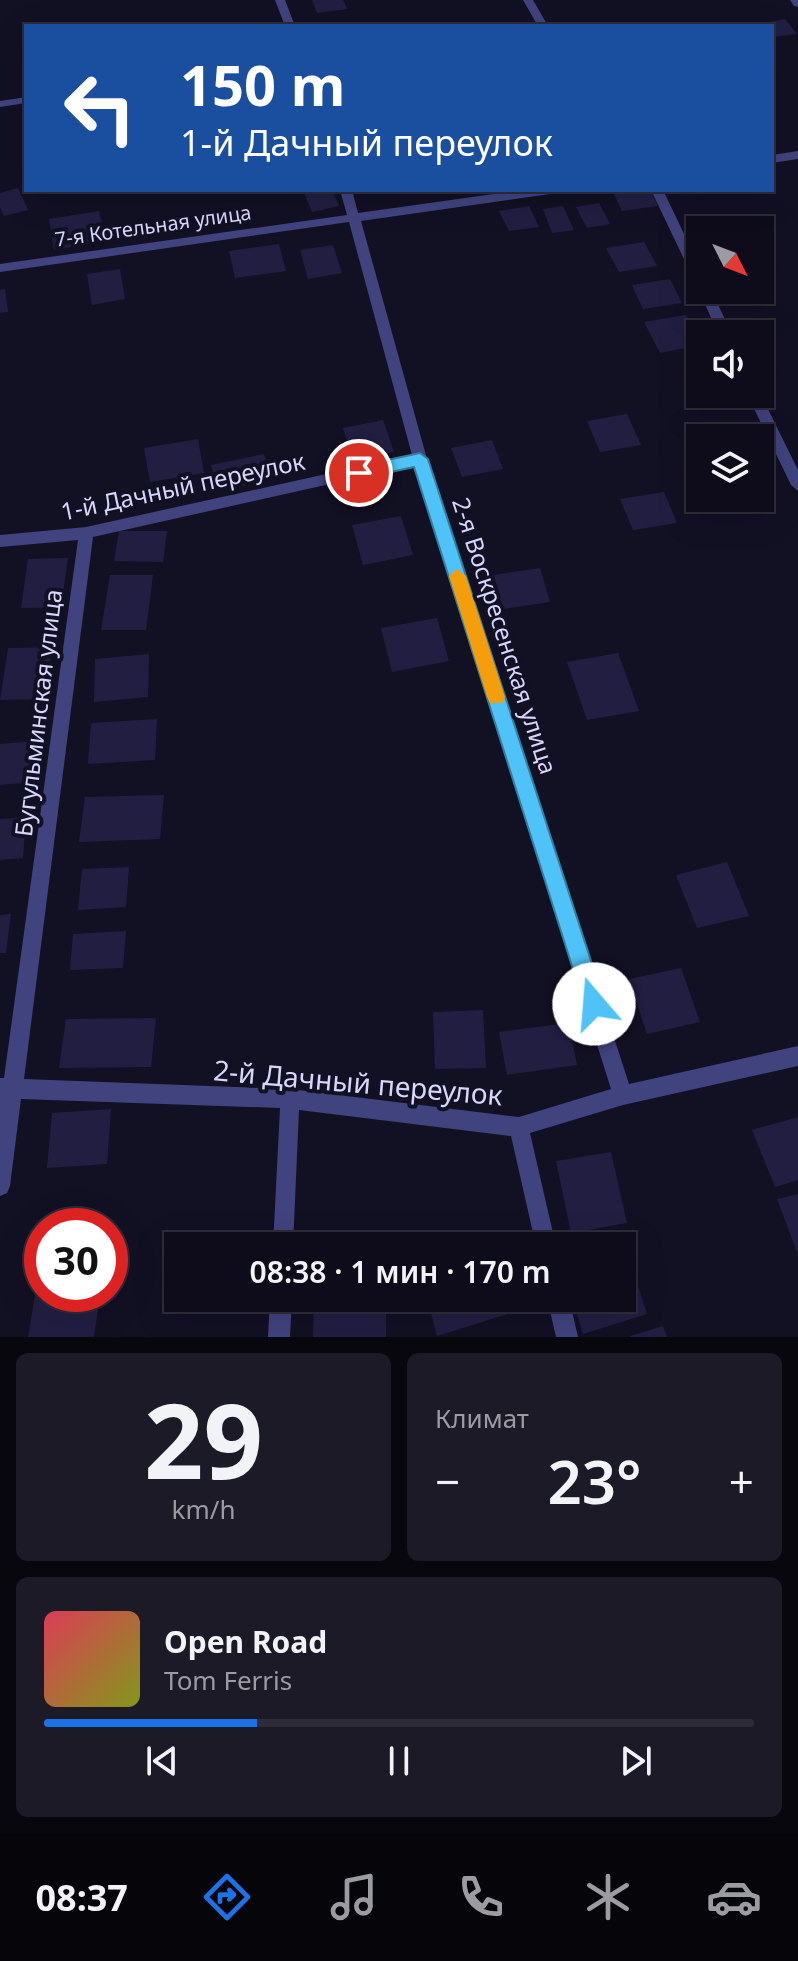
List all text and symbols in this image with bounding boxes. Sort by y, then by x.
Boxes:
text: 150 m [180,46,345,122]
icon: left [48,56,152,160]
text: 1-й Дачный переулок [180,118,553,167]
street label: 7-я Котельная улица [53,198,253,253]
north arrow [686,216,774,304]
map controls [686,216,774,512]
button: sound [686,320,774,408]
button: layers [686,424,774,512]
pin [325,439,393,507]
street label: 1-й Дачный переулок [58,443,308,528]
icon: arrive [337,451,381,495]
street label: 2-я Воскресенская улица [445,493,566,778]
street label: Бугульминская улица [6,587,69,838]
position arrow [552,962,636,1046]
street label: 2-й Дачный переулок [212,1050,504,1114]
speed limit sign: 30 [24,1208,128,1312]
text: 08:38 · 1 мин · 170 m [250,1251,550,1292]
text: 29 [144,1368,263,1509]
text: Климат [435,1400,529,1436]
text: 23° [547,1440,642,1522]
text: − [435,1451,460,1511]
text: + [729,1451,754,1511]
text: km/h [172,1491,235,1527]
text: Open Road [164,1621,327,1662]
text: Tom Ferris [164,1662,292,1698]
icon: previous [140,1739,184,1783]
icon: pause [377,1739,421,1783]
icon: next [614,1739,658,1783]
icon: directions [199,1869,255,1925]
icon: music [326,1869,382,1925]
icon: phone [453,1869,509,1925]
icon: climate [580,1869,636,1925]
icon: car [706,1869,762,1925]
text: 08:37 [35,1873,128,1922]

